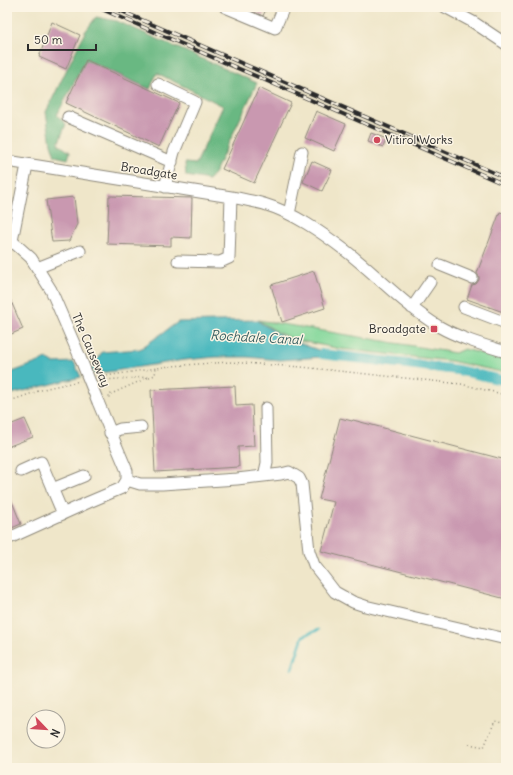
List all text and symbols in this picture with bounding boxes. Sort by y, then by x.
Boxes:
scale bar [28,26,96,52]
text: 50 m [34,32,63,47]
place label: Vitirol Works [385,132,453,147]
marker: Vitirol Works [372,135,382,145]
street label: Broadgate [120,159,178,182]
street label: The Causeway [69,310,114,389]
place label: Broadgate [369,321,426,336]
marker: Broadgate [429,324,439,334]
water label: Rochdale Canal [210,327,304,348]
north arrow [26,709,66,749]
text: N [47,727,63,740]

